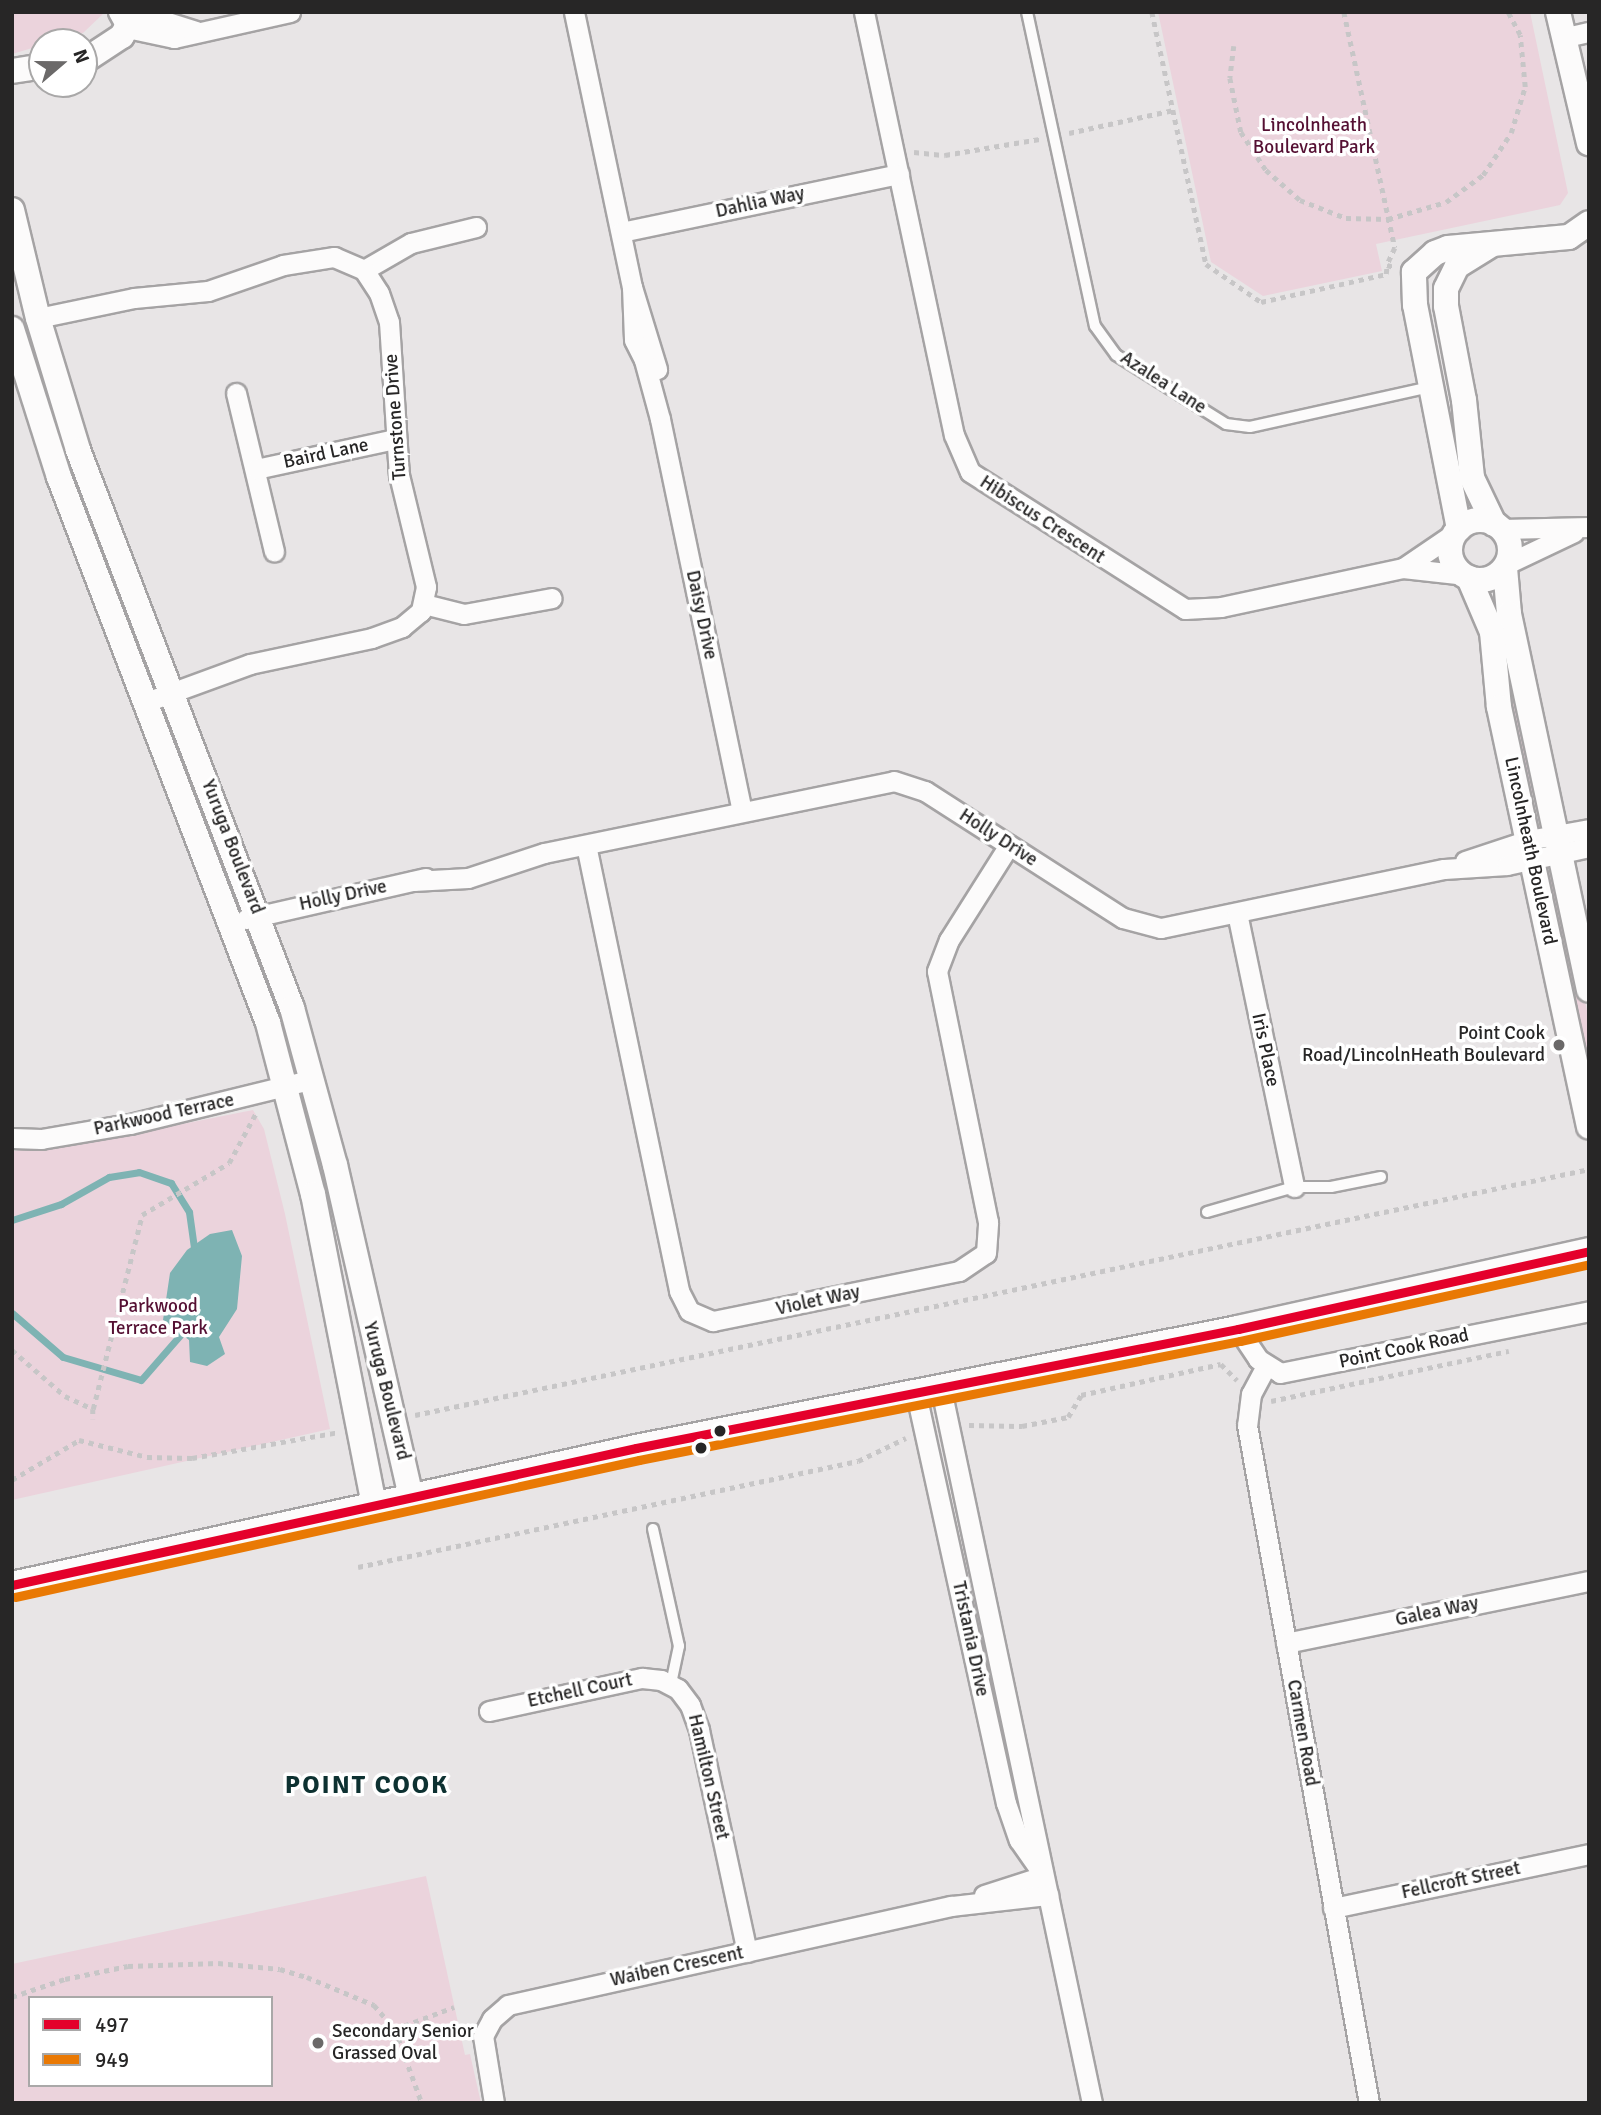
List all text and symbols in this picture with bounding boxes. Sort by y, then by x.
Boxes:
north arrow [28,28,98,98]
text: N [67,46,94,67]
park label: Lincolnheath Boulevard Park [1253,115,1375,159]
street label: Dahlia Way [713,182,807,224]
street label: Azalea Lane [1116,347,1210,419]
street label: Turnstone Drive [380,353,412,481]
street label: Baird Lane [281,434,371,474]
street label: Hibiscus Crescent [975,471,1109,569]
street label: Daisy Drive [680,568,722,662]
street label: Lincolnheath Boulevard [1499,755,1561,947]
street label: Yuruga Boulevard [196,777,268,917]
street label: Holly Drive [954,804,1042,872]
street label: Holly Drive [297,876,389,916]
street label: Iris Place [1246,1011,1284,1089]
place label: Point Cook Road/LincolnHeath Boulevard [1302,1023,1545,1067]
marker: Point Cook Road/LincolnHeath Boulevard [1551,1037,1567,1053]
street label: Parkwood Terrace [92,1089,236,1141]
street label: Violet Way [774,1281,862,1321]
park label: Parkwood Terrace Park [108,1296,208,1340]
street label: Yuruga Boulevard [358,1319,414,1463]
street label: Point Cook Road [1337,1324,1471,1374]
unlabelled marker [713,1424,727,1438]
unlabelled marker [694,1441,708,1455]
street label: Tristania Drive [947,1579,993,1699]
street label: Galea Way [1393,1592,1481,1632]
street label: Etchell Court [525,1669,635,1713]
street label: Carmen Road [1281,1678,1323,1788]
street label: Hamilton Street [682,1712,734,1842]
district label: POINT COOK [286,1770,448,1802]
street label: Fellcroft Street [1399,1857,1523,1905]
street label: Waiben Crescent [608,1942,746,1992]
legend [28,1996,273,2087]
text: 497 [95,2012,129,2038]
place label: Secondary Senior Grassed Oval [332,2021,474,2065]
marker: Secondary Senior Grassed Oval [310,2035,326,2051]
text: 949 [95,2047,129,2073]

